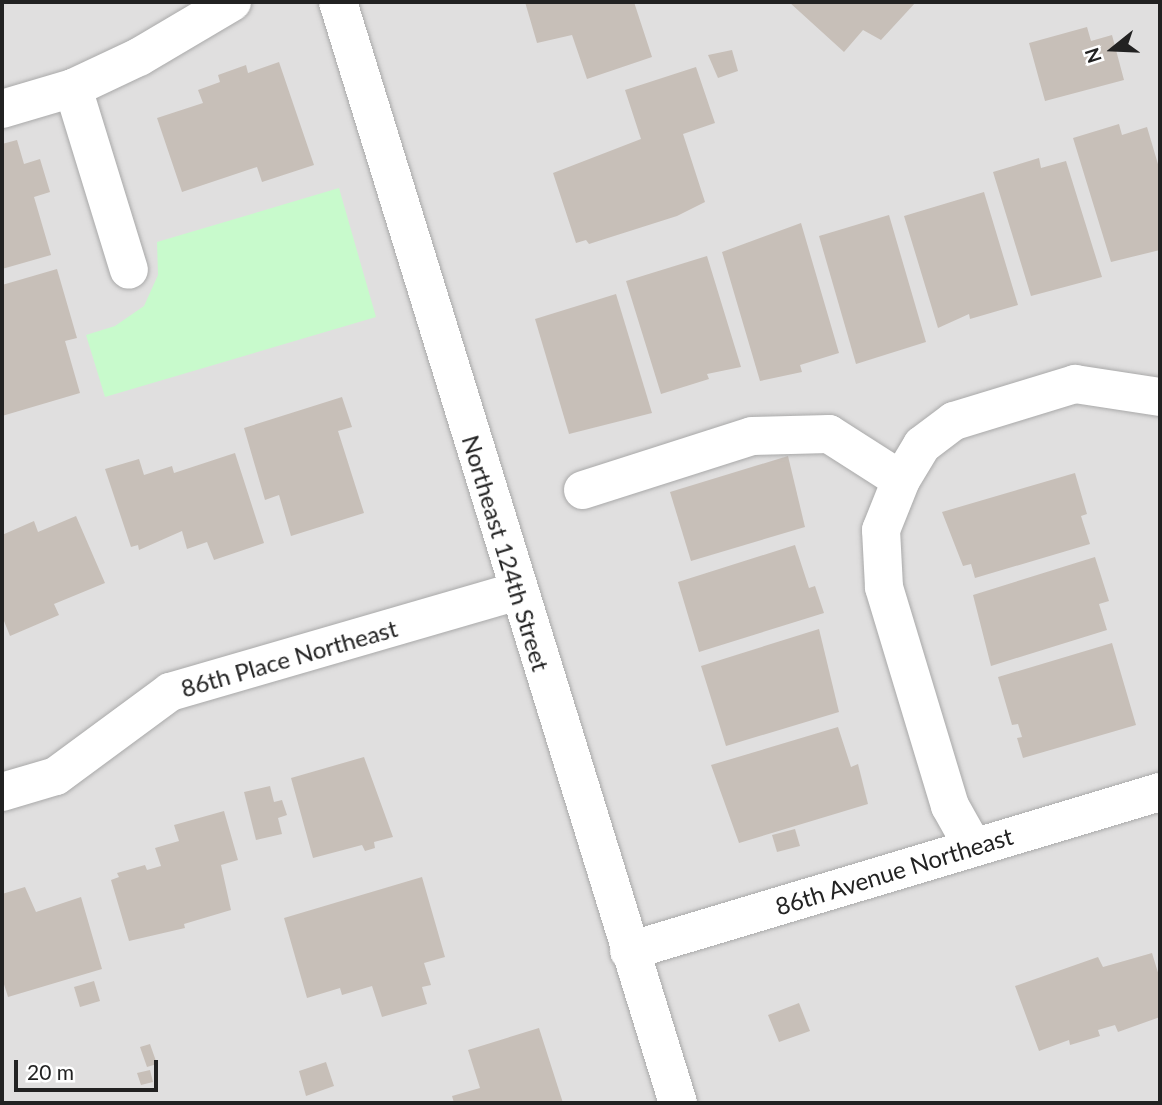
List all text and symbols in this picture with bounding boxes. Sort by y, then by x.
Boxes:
north arrow [1078,14,1148,84]
text: N [1079,45,1106,66]
street label: Northeast 124th Street [456,432,556,674]
street label: 86th Place Northeast [177,613,401,703]
street label: 86th Avenue Northeast [771,821,1017,921]
scale bar [18,1046,161,1090]
text: 20 m [27,1059,74,1084]

